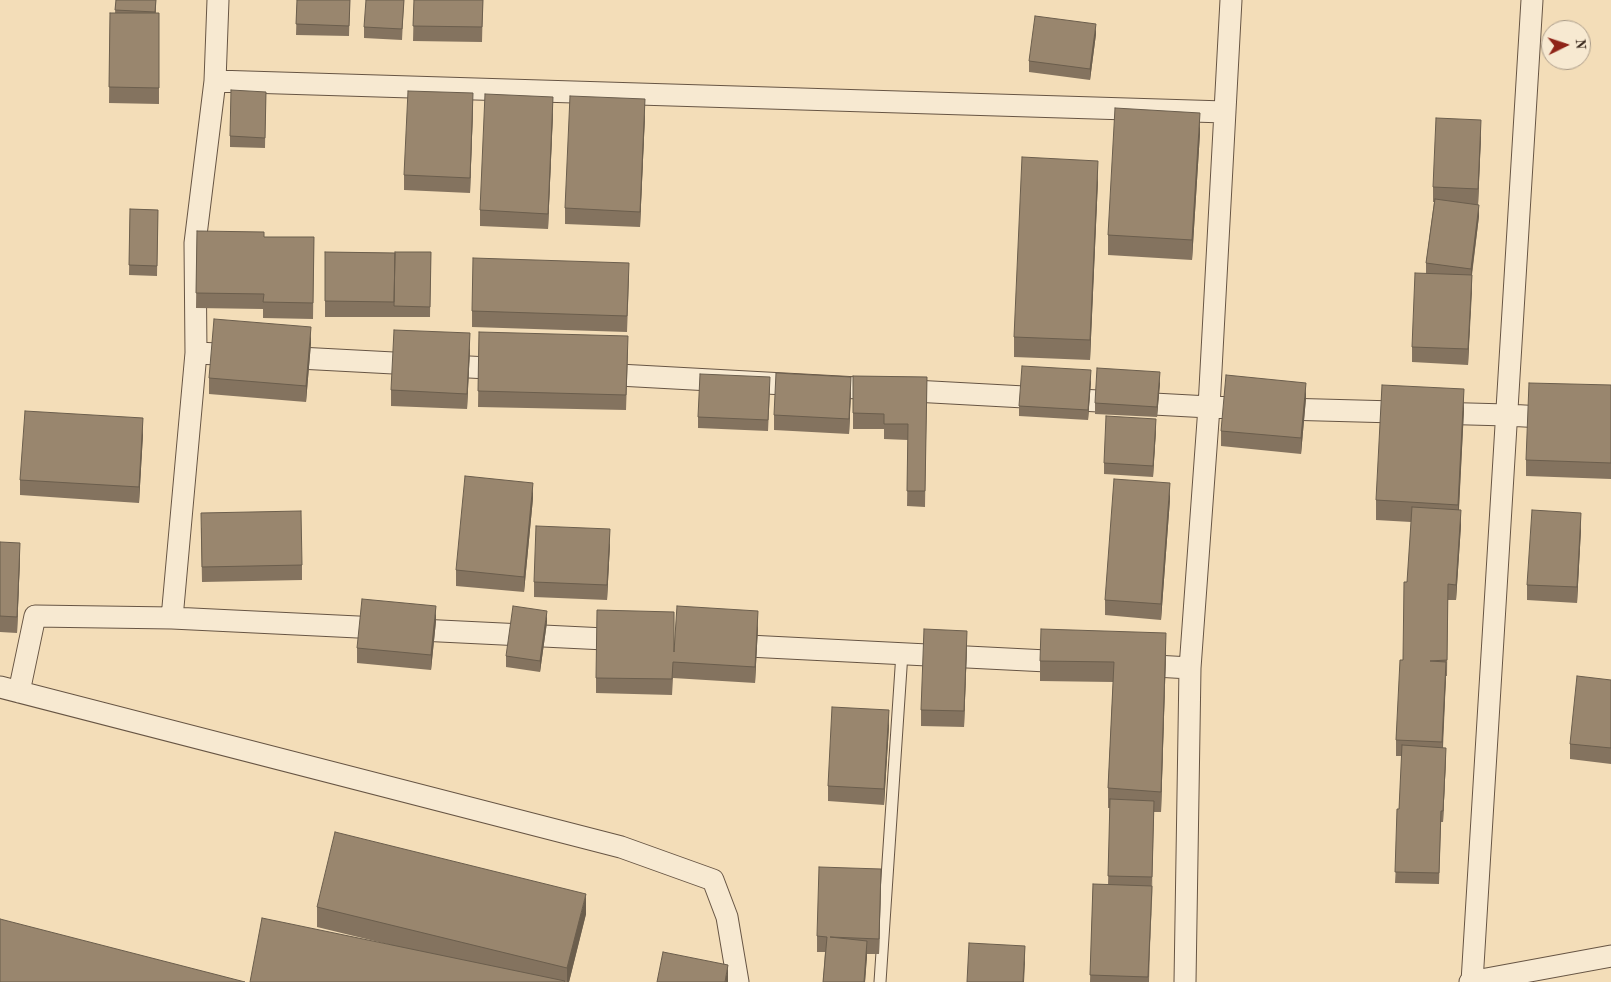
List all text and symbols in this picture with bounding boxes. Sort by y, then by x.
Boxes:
north arrow [1541,20,1591,70]
text: N [1573,38,1587,50]

